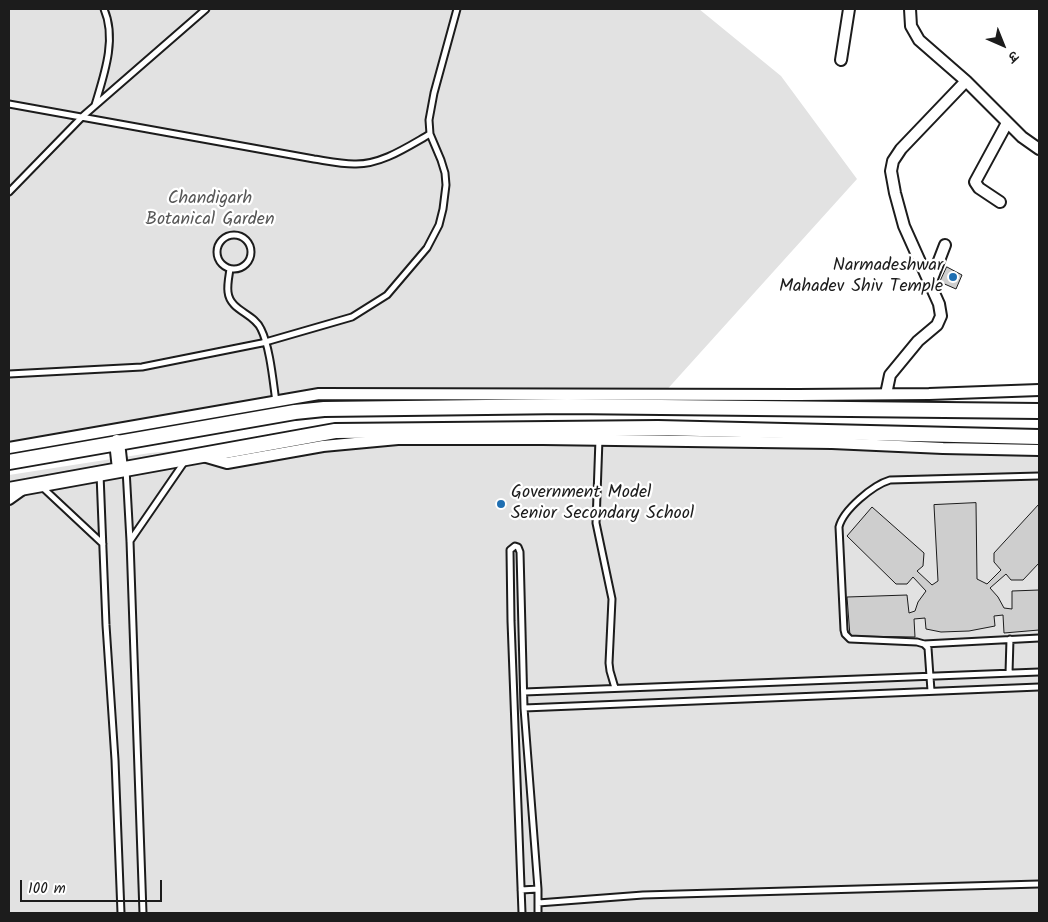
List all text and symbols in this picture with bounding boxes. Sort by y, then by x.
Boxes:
north arrow [978,20,1028,70]
text: उ [1003,45,1024,67]
park label: Chandigarh Botanical Garden [145,189,275,232]
place label: Narmadeshwar Mahadev Shiv Temple [779,256,943,298]
marker: Narmadeshwar Mahadev Shiv Temple [947,271,959,283]
place label: Government Model Senior Secondary School [511,483,694,526]
marker: Government Model Senior Secondary School [495,498,507,510]
scale bar [22,870,165,902]
text: 100 m [28,877,66,901]

